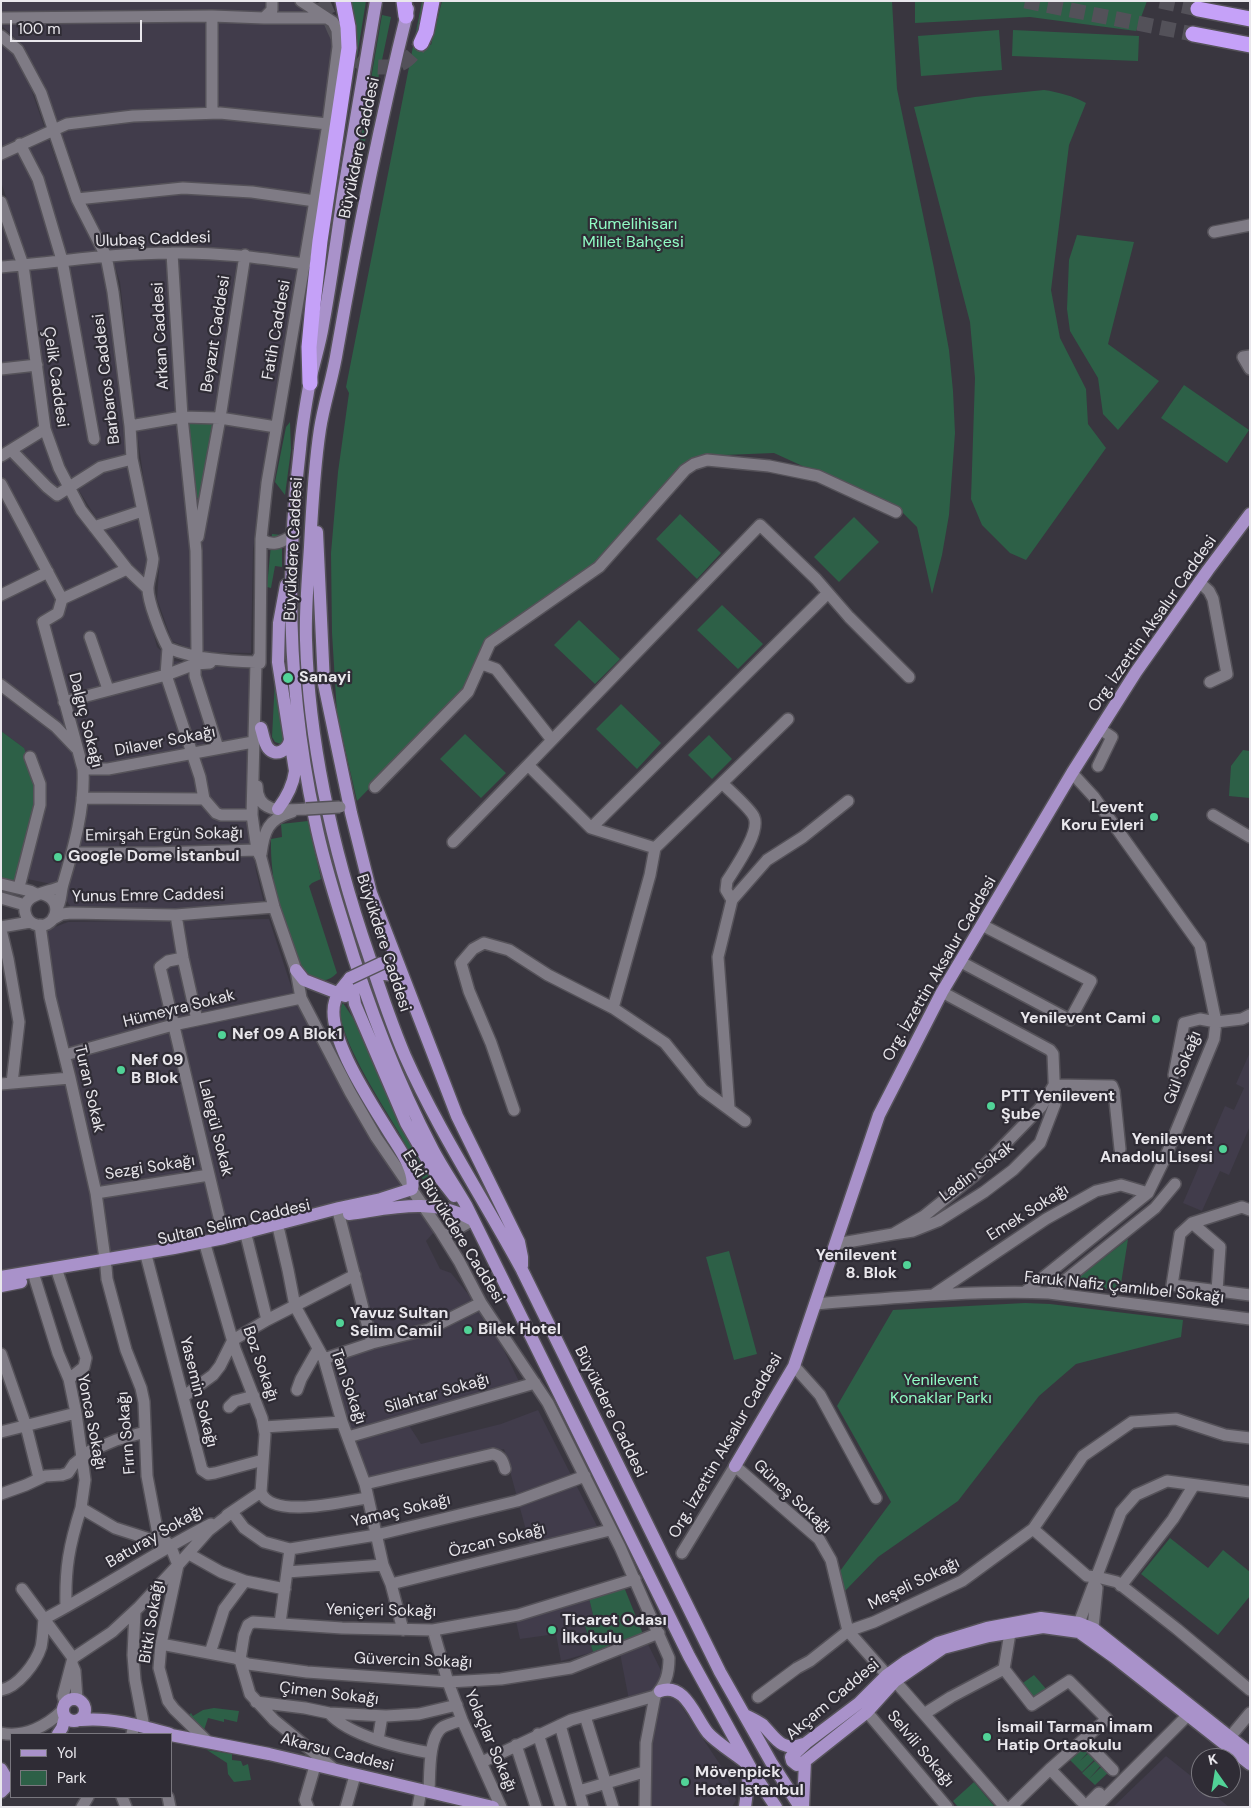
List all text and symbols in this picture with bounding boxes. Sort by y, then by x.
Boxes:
scale bar [12,10,145,42]
text: 100 m [18,19,61,39]
street label: Büyükdere Caddesi [336,76,384,220]
park label: Rumelihisarı Millet Bahçesi [582,215,684,253]
street label: Ulubaş Caddesi [95,228,211,252]
street label: Beyazıt Caddesi [197,274,235,394]
street label: Fatih Caddesi [259,278,295,382]
street label: Arkan Caddesi [149,282,173,390]
street label: Barbaros Caddesi [89,313,125,445]
street label: Çelik Caddesi [38,325,72,429]
street label: Büyükdere Caddesi [281,477,307,621]
street label: Org. İzzettin Aksalur Caddesi [1085,532,1221,716]
place label: Sanayi [299,668,351,688]
street label: Dalgıç Sokağı [64,671,106,769]
marker: Sanayi [281,671,295,685]
street label: Dilaver Sokağı [113,723,217,761]
place label: Levent Koru Evleri [1061,798,1144,836]
marker: Levent Koru Evleri [1148,811,1160,823]
street label: Emirşah Ergün Sokağı [85,824,243,846]
place label: Google Dome İstanbul [68,847,240,867]
marker: Google Dome İstanbul [52,851,64,863]
street label: Büyükdere Caddesi [352,872,414,1014]
street label: Org. İzzettin Aksalur Caddesi [879,873,1001,1065]
street label: Yunus Emre Caddesi [72,885,224,907]
street label: Hümeyra Sokak [121,986,237,1032]
place label: Yenilevent Cami [1020,1009,1146,1029]
marker: Yenilevent Cami [1150,1013,1162,1025]
place label: Nef 09 A Blok1 [232,1025,343,1045]
marker: Nef 09 A Blok1 [216,1029,228,1041]
street label: Gül Sokağı [1160,1029,1206,1107]
street label: Turan Sokak [70,1044,108,1134]
place label: Nef 09 B Blok [131,1051,183,1089]
marker: Nef 09 B Blok [115,1064,127,1076]
street label: Lalegül Sokak [194,1078,236,1178]
place label: PTT Yenilevent Şube [1001,1087,1115,1125]
marker: PTT Yenilevent Şube [985,1100,997,1112]
place label: Yenilevent Anadolu Lisesi [1100,1130,1213,1168]
street label: Ladin Sokak [936,1138,1018,1206]
marker: Yenilevent Anadolu Lisesi [1217,1143,1229,1155]
street label: Eski Büyükdere Caddesi [398,1147,508,1307]
street label: Sezgi Sokağı [104,1151,196,1185]
street label: Emek Sokağı [984,1180,1072,1246]
street label: Sultan Selim Caddesi [156,1196,312,1250]
place label: Yenilevent 8. Blok [816,1246,897,1284]
marker: Yenilevent 8. Blok [901,1259,913,1271]
street label: Faruk Nafiz Çamlıbel Sokağı [1023,1268,1225,1308]
place label: Yavuz Sultan Selim Camiİ [350,1304,448,1342]
marker: Yavuz Sultan Selim Camiİ [334,1317,346,1329]
place label: Bilek Hotel [478,1320,561,1340]
street label: Boz Sokağı [238,1324,282,1404]
marker: Bilek Hotel [462,1324,474,1336]
street label: Yasemin Sokağı [175,1335,221,1449]
street label: Büyükdere Caddesi [570,1343,650,1481]
street label: Tan Sokağı [326,1347,370,1427]
street label: Org. İzzettin Aksalur Caddesi [665,1350,787,1542]
street label: Silahtar Sokağı [383,1370,491,1418]
park label: Yenilevent Konaklar Parkı [890,1371,992,1409]
street label: Yonca Sokağı [72,1373,110,1471]
street label: Fırın Sokağı [114,1391,140,1475]
street label: Güneş Sokağı [749,1456,835,1538]
street label: Yamaç Sokağı [350,1490,452,1532]
street label: Baturay Sokağı [103,1501,207,1573]
street label: Özcan Sokağı [447,1520,547,1562]
street label: Meşeli Sokağı [865,1554,963,1614]
street label: Bitki Sokağı [136,1579,168,1665]
street label: Yeniçeri Sokağı [326,1600,436,1622]
place label: Ticaret Odası İlkokulu [562,1611,667,1649]
marker: Ticaret Odası İlkokulu [546,1624,558,1636]
street label: Güvercin Sokağı [353,1649,473,1673]
street label: Akçam Caddesi [783,1655,883,1745]
street label: Çimen Sokağı [278,1678,380,1710]
street label: Yolaçlar Sokağı [460,1687,520,1795]
street label: Selvili Sokağı [882,1707,958,1791]
place label: İsmail Tarman İmam Hatip Ortaokulu [997,1718,1153,1756]
street label: Akarsu Caddesi [278,1730,396,1776]
marker: İsmail Tarman İmam Hatip Ortaokulu [981,1731,993,1743]
legend [10,1733,172,1798]
text: Yol [57,1743,77,1763]
north arrow [1191,1748,1241,1798]
text: K [1206,1750,1219,1769]
place label: Mövenpick Hotel Istanbul [695,1763,804,1801]
text: Park [57,1768,87,1788]
marker: Mövenpick Hotel Istanbul [679,1776,691,1788]

